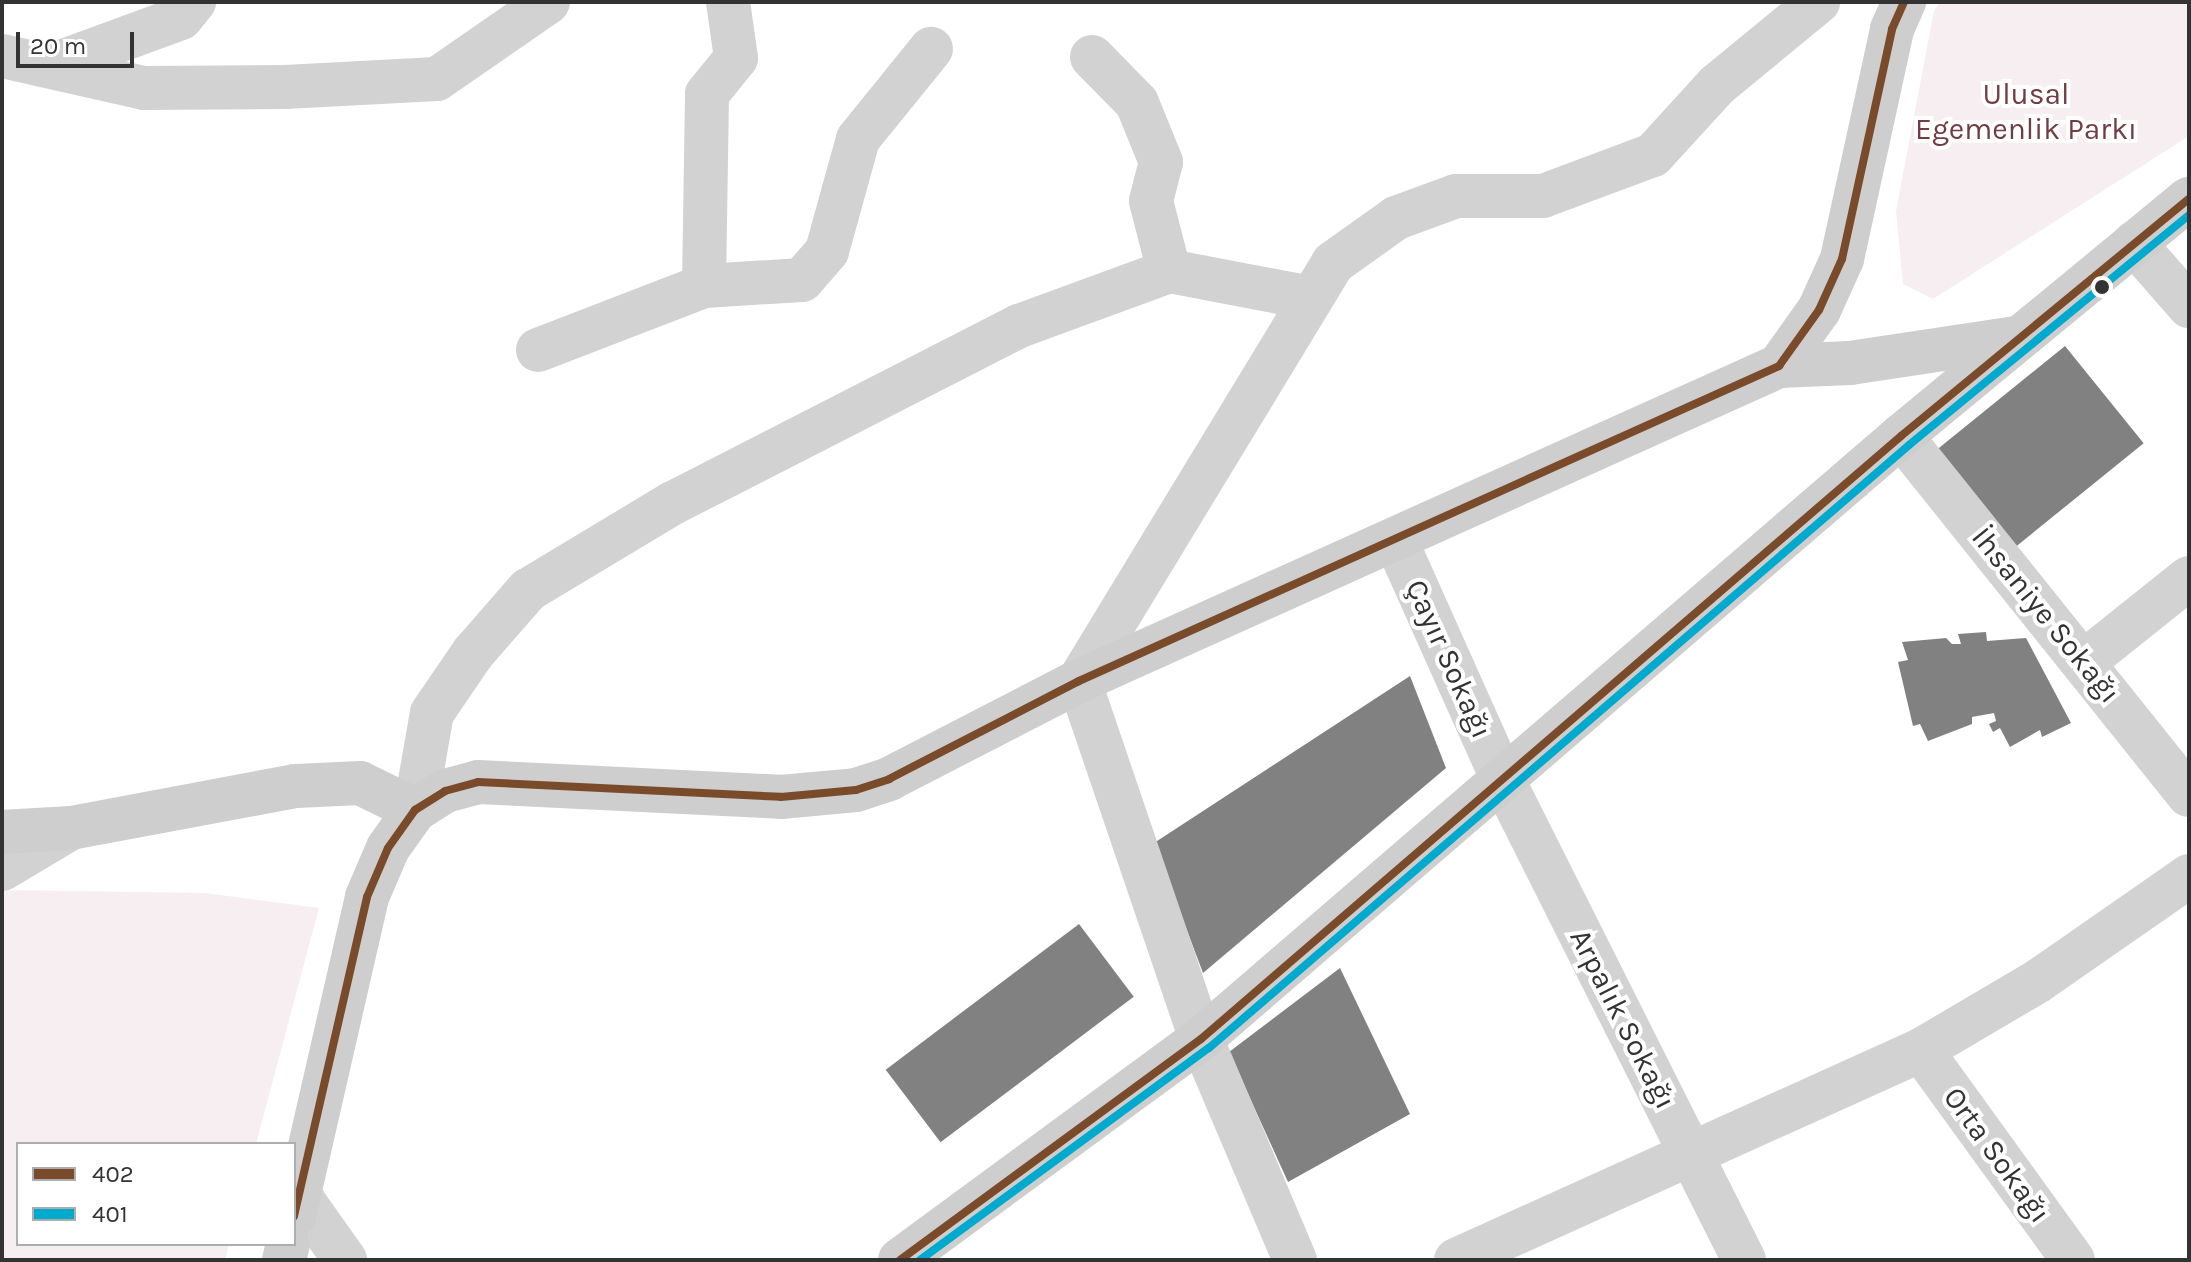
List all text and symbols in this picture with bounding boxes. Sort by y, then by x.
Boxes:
scale bar [20,16,138,66]
text: 20 m [30,32,86,60]
park label: Ulusal Egemenlik Parkı [1915,76,2137,146]
unlabelled marker [2094,279,2110,295]
street label: İhsaniye Sokağı [1964,520,2128,710]
street label: Çayır Sokağı [1398,574,1500,744]
street label: Arpalık Sokağı [1562,923,1684,1115]
street label: Orta Sokağı [1936,1080,2058,1230]
legend [16,1142,296,1246]
text: 402 [92,1160,134,1188]
text: 401 [92,1200,128,1228]

